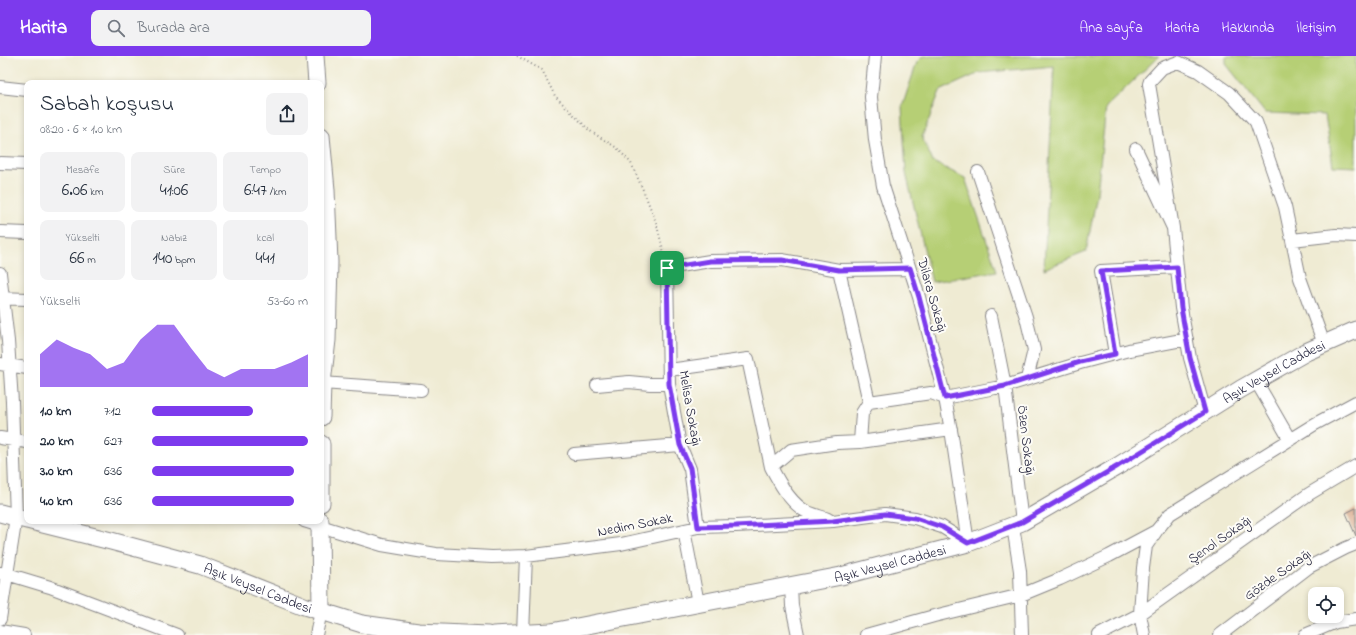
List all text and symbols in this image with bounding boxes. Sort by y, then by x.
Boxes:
search box [91,10,371,46]
text: Harita [20,15,67,42]
icon: search [105,17,127,39]
text: Burada ara [137,17,210,39]
text: Ana sayfa [1080,18,1143,39]
text: Harita [1165,18,1200,39]
text: Hakkında [1222,18,1274,39]
text: İletişim [1296,18,1336,39]
text: Sabah koşusu [40,89,174,121]
button: share [266,93,308,135]
text: 08:20 · 6 × 1.0 km [40,120,122,139]
text: Mesafe [66,162,99,178]
text: Süre [163,162,185,178]
text: Tempo [250,162,281,178]
text: 6.06 [62,178,88,203]
text: 41:06 [160,178,188,203]
text: 6:47 [244,178,267,203]
text: km [88,184,104,200]
text: /km [267,184,287,200]
text: Yükselti [66,230,100,246]
text: Nabız [161,230,187,246]
text: kcal [257,230,274,246]
text: 66 [70,246,85,271]
text: 140 [153,246,172,271]
text: 441 [256,246,275,271]
pin [650,251,684,285]
text: m [85,252,96,268]
text: bpm [172,252,195,268]
street label: Dilara Sokağı [910,255,952,335]
icon: arrive [656,257,678,279]
text: Yükselti [40,292,80,311]
text: 53–60 m [267,292,308,311]
street label: Aşık Veysel Caddesi [1219,336,1329,410]
street label: Melisa Sokağı [672,369,706,448]
text: 1.0 km [40,402,71,421]
text: 7:12 [104,402,121,421]
street label: Özen Sokağı [1010,404,1040,476]
text: 2.0 km [40,432,74,451]
text: 6:27 [104,432,123,451]
text: 3.0 km [40,462,73,481]
text: 6:36 [104,462,122,481]
text: 4.0 km [40,492,73,511]
text: 6:36 [104,492,122,511]
street label: Nedim Sokak [596,508,676,543]
street label: Şenol Sokağı [1184,511,1256,571]
street label: Aşık Veysel Caddesi [833,540,949,589]
street label: Gözde Sokağı [1240,544,1316,607]
street label: Aşık Veysel Caddesi [200,558,314,620]
map controls [1308,587,1344,623]
button: locate [1308,587,1344,623]

